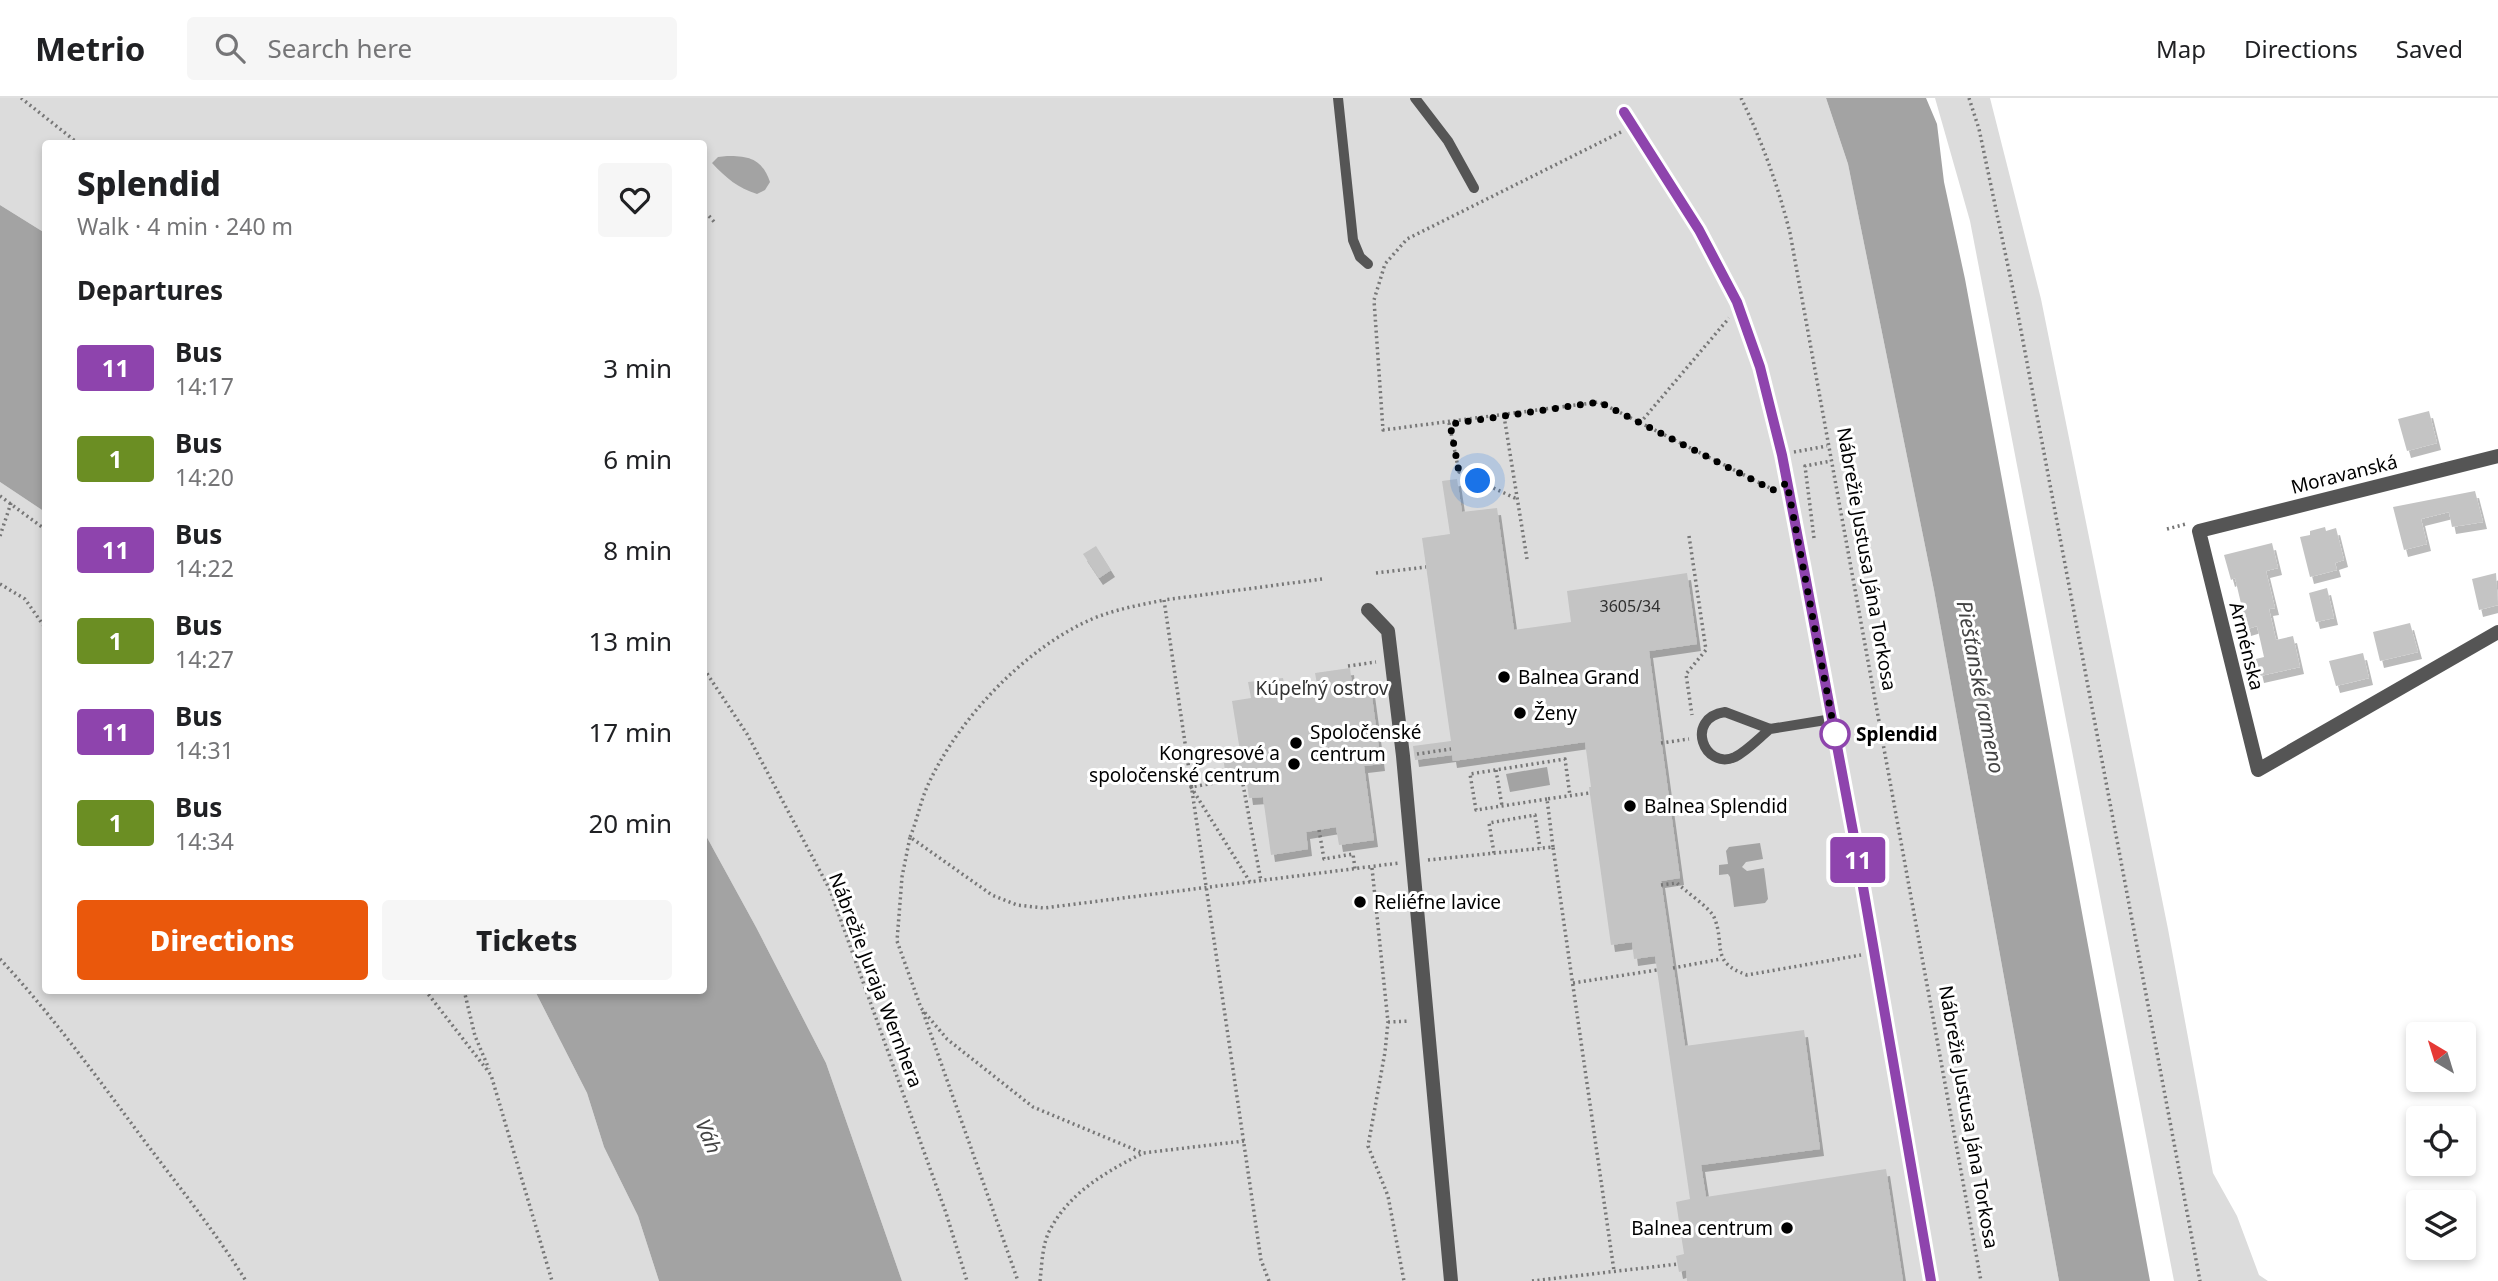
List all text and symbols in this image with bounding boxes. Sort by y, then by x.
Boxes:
search box [187,17,677,80]
text: Metrio [35,26,145,71]
icon: search [211,29,249,67]
text: Search here [267,30,412,66]
text: Map [2156,32,2206,65]
text: Directions [2244,32,2358,65]
text: Saved [2396,32,2463,65]
text: Splendid [77,161,221,206]
button: heart [598,163,672,237]
text: Walk · 4 min · 240 m [77,210,293,242]
text: Departures [77,272,223,308]
text: Bus [175,334,222,370]
text: 3 min [603,350,672,386]
text: 11 [102,351,129,384]
text: 14:17 [175,370,234,402]
text: Bus [175,425,222,461]
street label: Nábrežie Justusa Jána Torkosa [1831,425,1903,693]
text: 6 min [603,441,672,477]
text: 1 [109,442,122,475]
street label: Moravanská [2288,448,2400,500]
text: 14:20 [175,461,234,493]
your location [1460,463,1495,498]
text: Bus [175,516,222,552]
text: 8 min [603,532,672,568]
text: 11 [102,533,129,566]
text: 14:22 [175,552,234,584]
house number: 3605/34 [1600,595,1660,617]
water label: Piešťanské rameno [1951,598,2011,776]
street label: Arménska [2223,599,2271,693]
text: Bus [175,607,222,643]
text: 13 min [588,623,672,659]
text: 1 [109,624,122,657]
text: 14:27 [175,643,234,675]
place label: Balnea Grand [1518,664,1639,690]
marker: Balnea Grand [1496,669,1512,685]
park label: Kúpeľný ostrov [1256,675,1389,701]
text: Bus [175,698,222,734]
place label: Ženy [1534,700,1577,726]
marker: Ženy [1512,705,1528,721]
text: 17 min [588,714,672,750]
text: 11 [102,715,129,748]
place label: Spoločenské centrum [1310,719,1422,767]
marker: Splendid [1820,719,1850,749]
place label: Splendid [1856,721,1938,747]
text: 14:31 [175,734,234,766]
marker: Spoločenské centrum [1288,735,1304,751]
place label: Kongresové a spoločenské centrum [1089,740,1280,788]
marker: Kongresové a spoločenské centrum [1286,756,1302,772]
text: Bus [175,789,222,825]
place label: Balnea Splendid [1644,793,1788,819]
marker: Balnea Splendid [1622,798,1638,814]
text: 20 min [588,805,672,841]
text: 1 [109,806,122,839]
text: 14:34 [175,825,234,857]
line badge: 11 [1826,837,1890,883]
text: 11 [1844,843,1872,876]
street label: Nábrežie Juraja Wernhera [823,869,929,1091]
place label: Reliéfne lavice [1374,889,1501,915]
marker: Reliéfne lavice [1352,894,1368,910]
button: Directions [77,900,368,980]
button: Tickets [382,900,672,980]
street label: Nábrežie Justusa Jána Torkosa [1933,983,2005,1251]
north arrow [2406,1022,2476,1092]
map controls [2406,1022,2476,1260]
button: locate [2406,1106,2476,1176]
water label: Váh [689,1114,729,1158]
button: layers [2406,1190,2476,1260]
place label: Balnea centrum [1631,1215,1773,1241]
marker: Balnea centrum [1779,1220,1795,1236]

